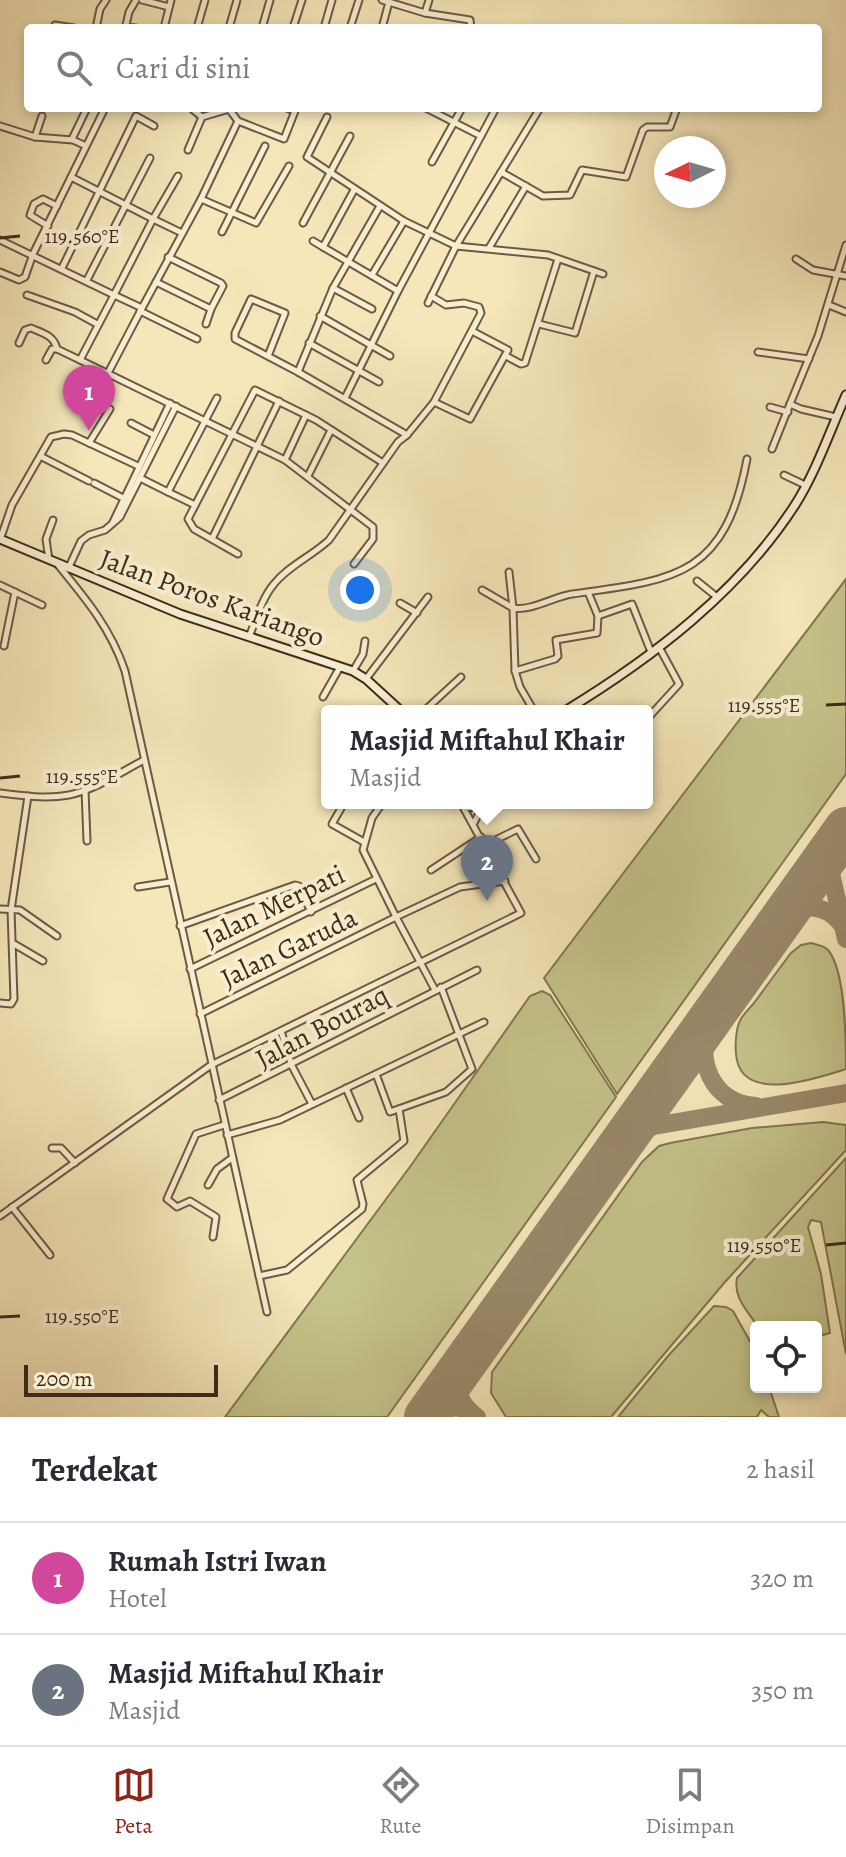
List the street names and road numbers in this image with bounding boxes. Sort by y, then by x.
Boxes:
street label: Jalan Poros Kariango [94,540,330,656]
street label: Jalan Merpati [197,855,351,957]
street label: Jalan Garuda [214,899,364,997]
street label: Jalan Bouraq [249,976,395,1078]

